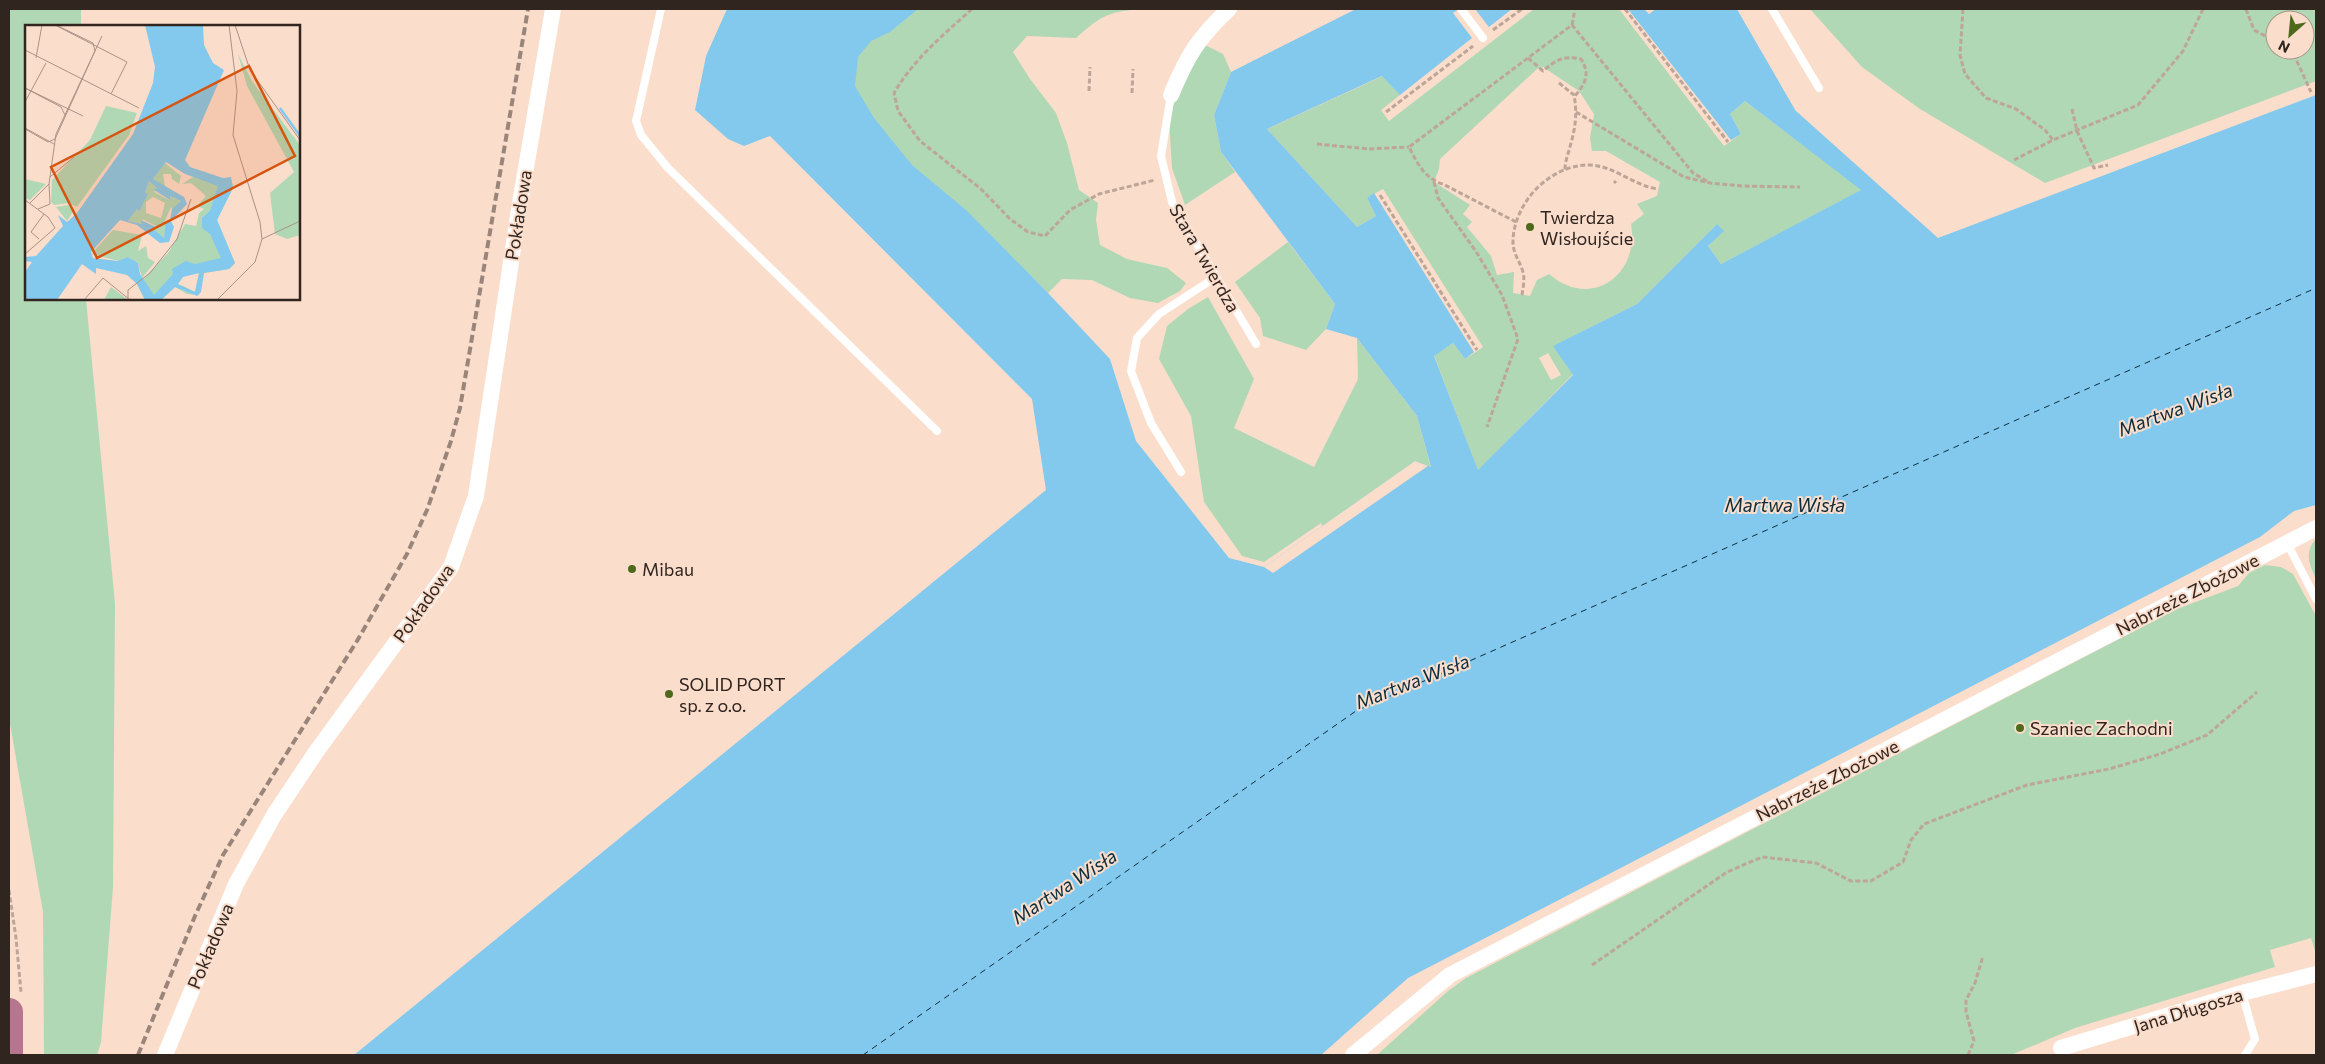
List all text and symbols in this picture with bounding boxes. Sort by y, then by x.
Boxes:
north arrow [2265,10,2315,60]
inset map [25,25,300,300]
text: N [2275,37,2292,57]
street label: Pokładowa [500,168,536,262]
street label: Stara Twierdza [1165,200,1245,316]
place label: Twierdza Wisłoujście [1540,206,1633,249]
marker: Twierdza Wisłoujście [1524,221,1536,233]
water label: Martwa Wisła [2114,378,2236,440]
water label: Martwa Wisła [1725,493,1845,516]
street label: Nabrzeże Zbożowe [2112,548,2262,640]
place label: Mibau [642,558,694,580]
street label: Pokładowa [388,559,458,647]
marker: Mibau [626,563,638,575]
water label: Martwa Wisła [1352,649,1472,713]
place label: SOLID PORT sp. z o.o. [679,673,786,716]
marker: SOLID PORT sp. z o.o. [663,688,675,700]
place label: Szaniec Zachodni [2030,717,2173,739]
marker: Szaniec Zachodni [2014,722,2026,734]
street label: Nabrzeże Zbożowe [1752,734,1902,826]
water label: Martwa Wisła [1007,844,1121,928]
street label: Pokładowa [182,900,238,992]
street label: Jana Długosza [2131,983,2245,1037]

